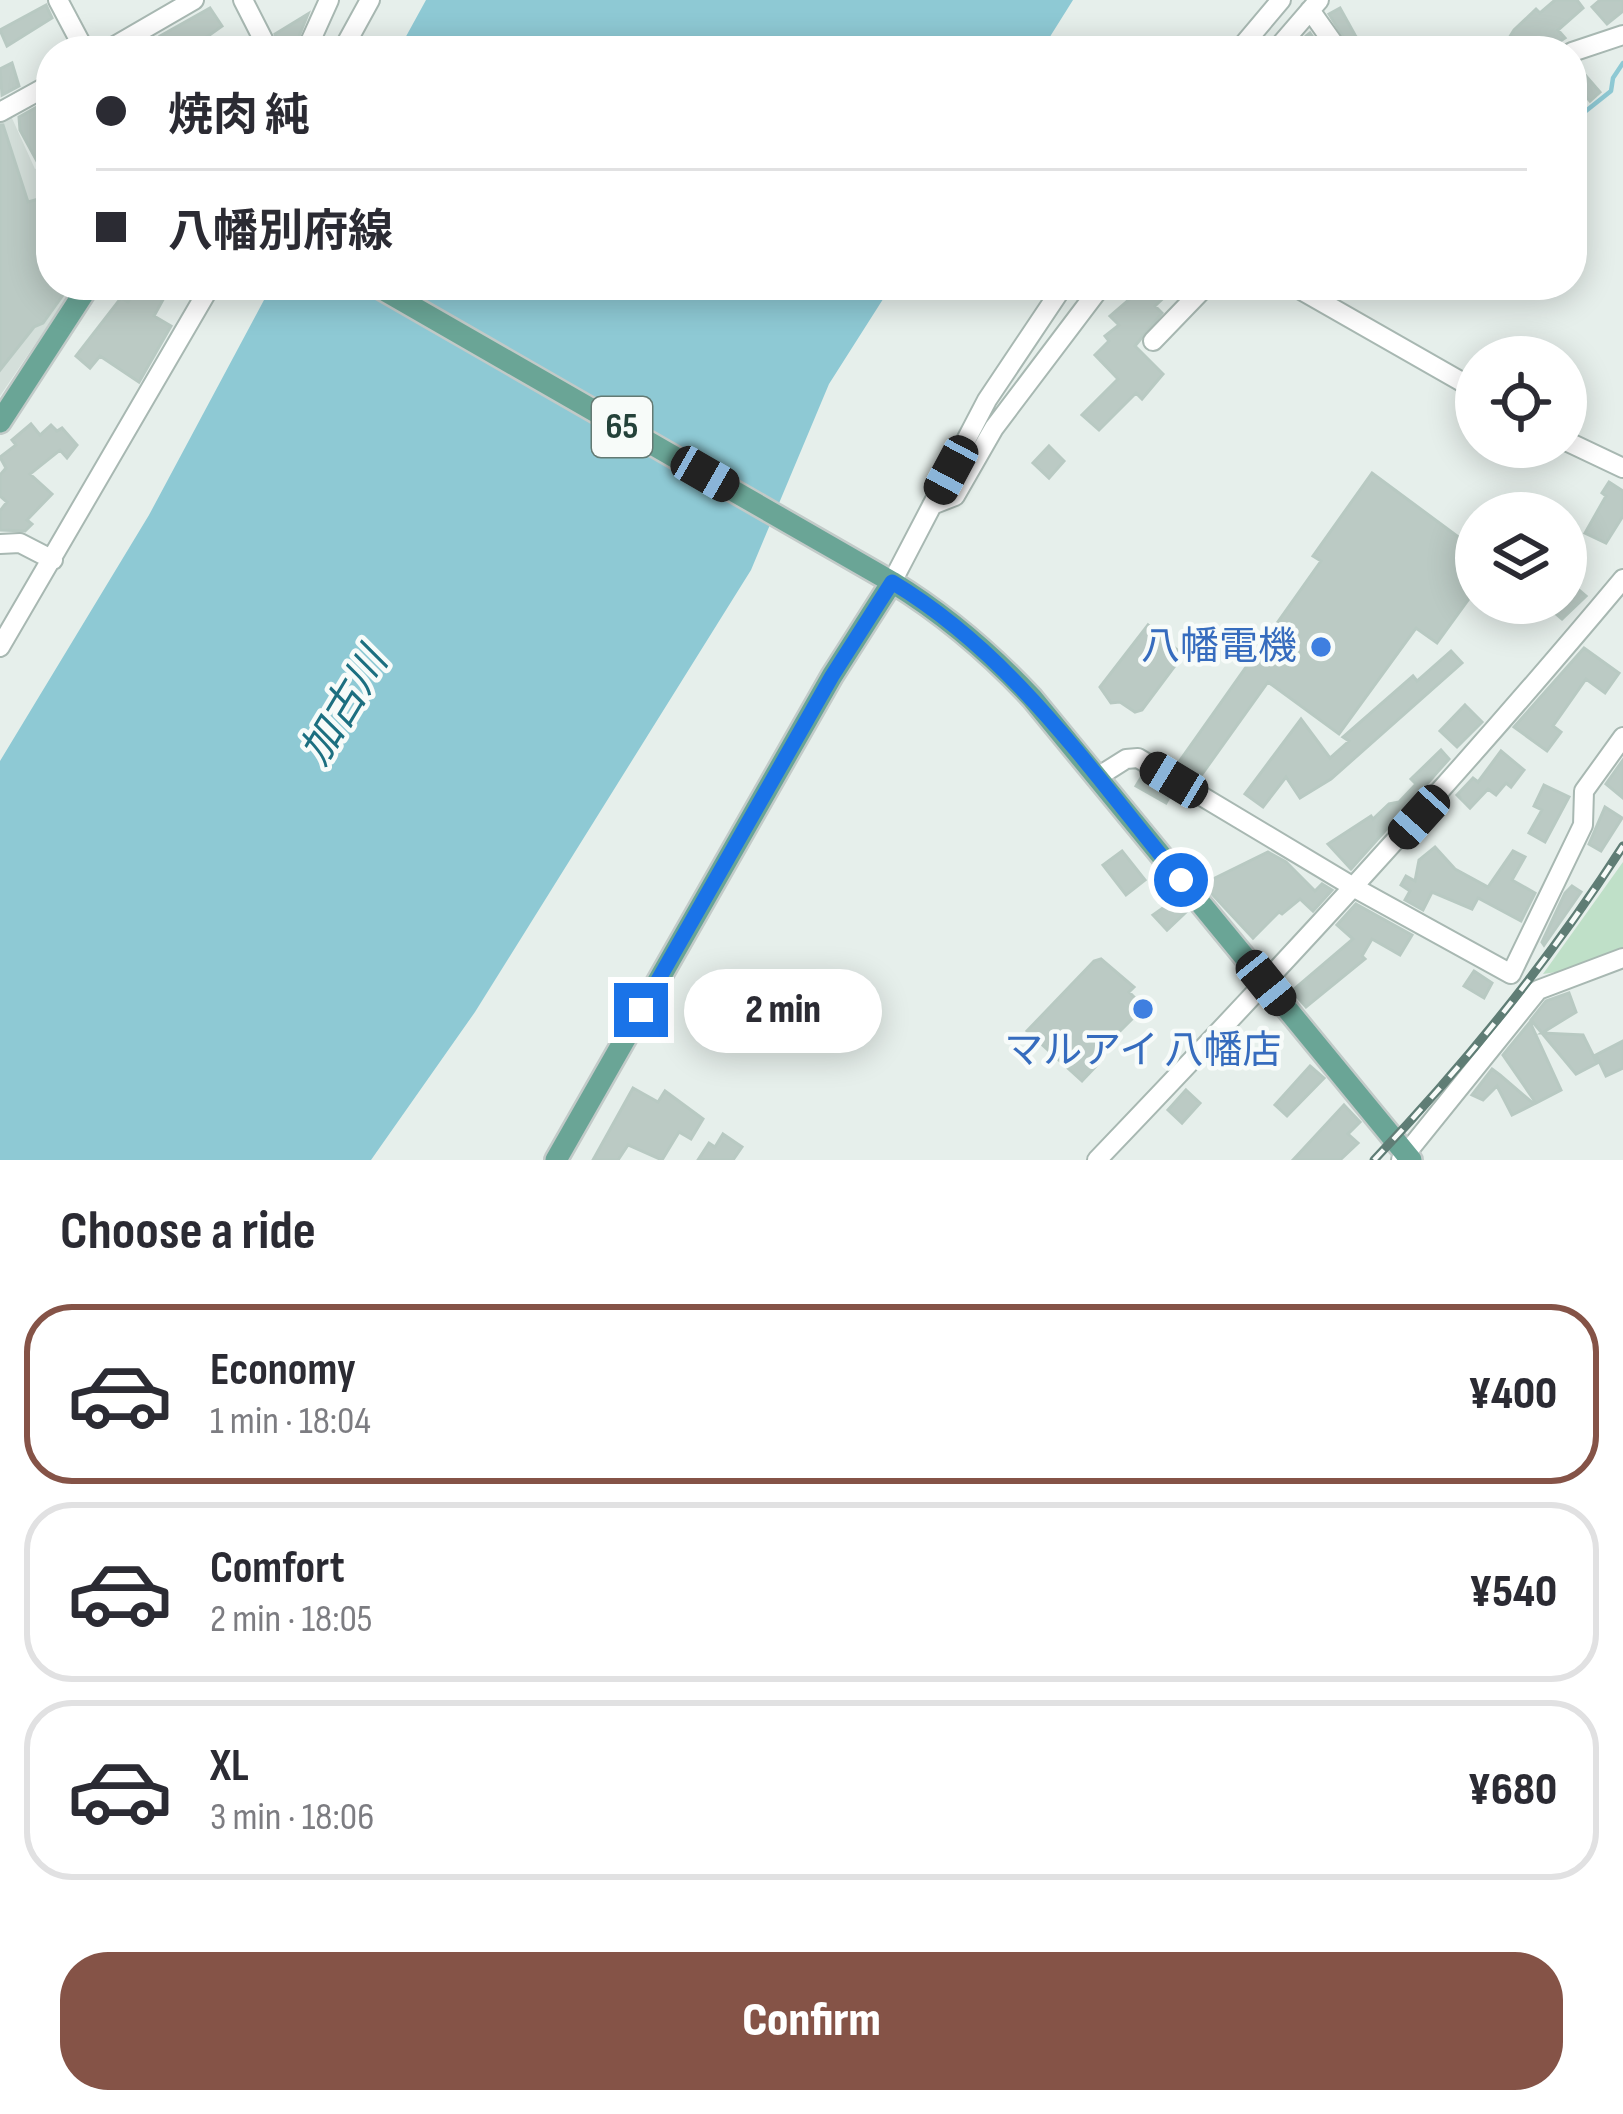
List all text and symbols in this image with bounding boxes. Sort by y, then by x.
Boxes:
text: 焼肉 純 [168,89,310,144]
text: 八幡別府線 [168,205,393,260]
map controls [1455,336,1587,624]
button: locate [1455,336,1587,468]
road number: 65 [592,397,652,457]
car [918,430,984,510]
car [665,440,745,508]
button: layers [1455,492,1587,624]
place label: 八幡電機 [1141,624,1297,671]
marker: 八幡電機 [1308,634,1334,660]
water label: 加古川 [291,636,401,774]
car [1134,746,1214,814]
car [1382,778,1456,856]
route start [1154,853,1208,907]
car [1229,944,1303,1022]
callout: 2 min [683,968,881,1052]
route end [614,983,668,1037]
text: 2 min [745,987,821,1034]
marker: マルアイ 八幡店 [1130,996,1156,1022]
place label: マルアイ 八幡店 [1004,1028,1282,1075]
text: Choose a ride [60,1199,316,1264]
icon: car [66,1340,174,1448]
text: Economy [210,1343,356,1398]
text: ¥400 [1468,1367,1557,1422]
text: 1 min · 18:04 [210,1398,371,1445]
icon: car [66,1538,174,1646]
text: Comfort [210,1541,345,1596]
text: ¥540 [1469,1565,1557,1620]
text: 2 min · 18:05 [210,1596,373,1643]
icon: car [66,1736,174,1844]
text: XL [210,1739,249,1794]
text: ¥680 [1468,1763,1557,1818]
text: 3 min · 18:06 [210,1794,374,1841]
button: Confirm [60,1952,1563,2090]

